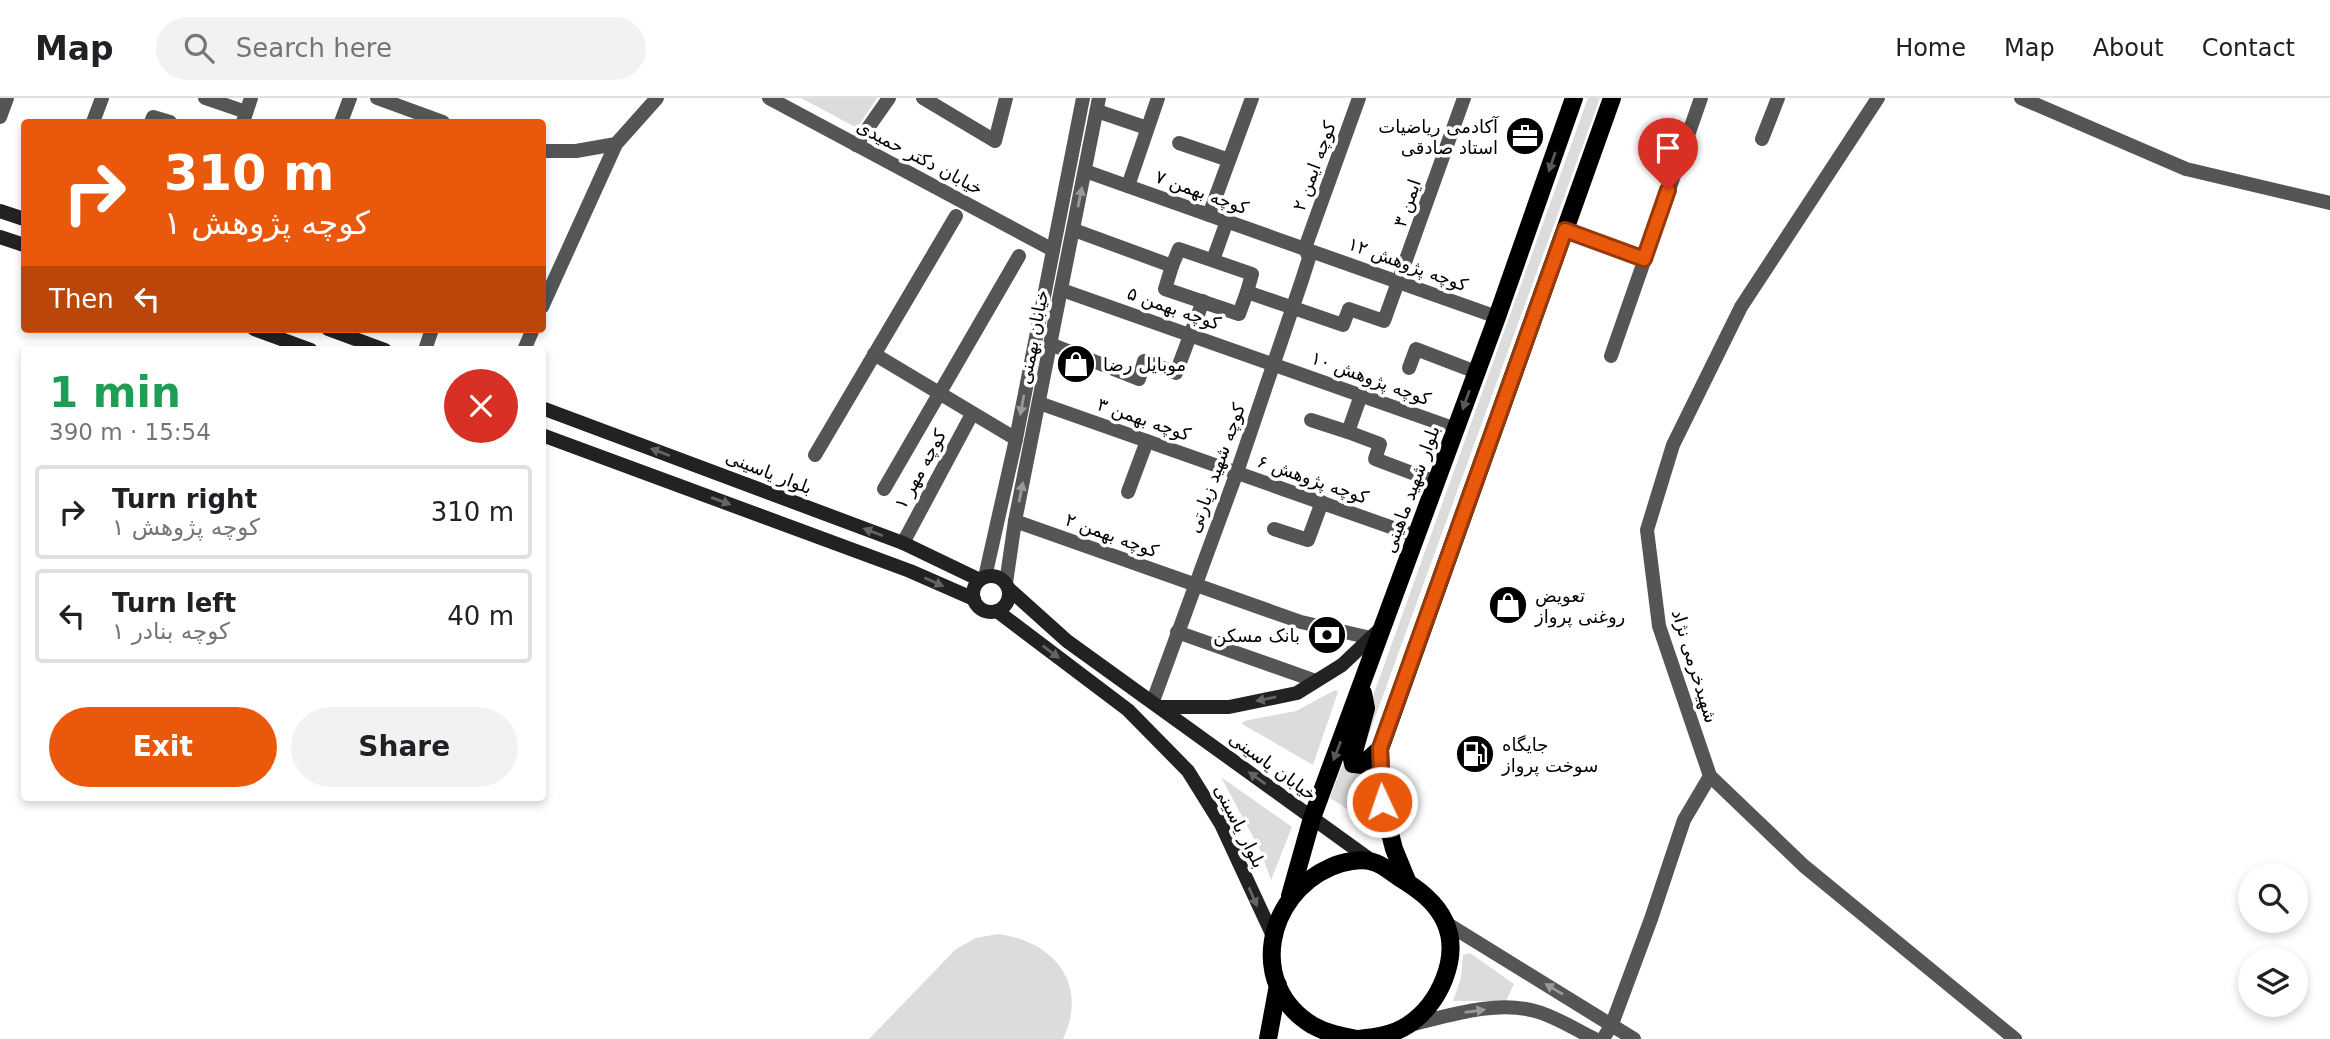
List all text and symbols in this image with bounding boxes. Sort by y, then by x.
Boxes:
search box [156,17,646,80]
text: Map [35,29,114,68]
icon: search [180,29,218,67]
text: Search here [236,33,392,63]
text: Home [1895,34,1966,62]
text: Map [2004,34,2055,62]
text: About [2093,34,2164,62]
text: Contact [2202,34,2295,62]
street label: خیابان دکتر حمیدی [853,115,987,200]
place label: آکادمی ریاضیات استاد صادقی [1378,115,1499,158]
office icon: آکادمی ریاضیات استاد صادقی [1504,115,1546,157]
street label: کوچه ایمن ۲ [1288,118,1341,214]
pin [1638,118,1698,190]
icon: arrive [1649,129,1687,167]
text: 310 m [164,145,334,202]
icon: right [49,147,140,238]
one-way arrow [1546,152,1557,173]
street label: کوچه بهمن ۷ [1152,166,1252,220]
street label: ایمن ۳ [1389,176,1426,230]
one-way arrow [1075,186,1086,208]
text: کوچه پژوهش ۱ [164,204,370,242]
street label: کوچه پژوهش ۱۲ [1345,233,1471,296]
icon: left [128,280,166,318]
street label: کوچه بهمن ۵ [1124,282,1224,335]
text: Then [49,284,114,314]
street label: خیابان بهمنی [1014,288,1053,386]
shop icon: موبایل رضا [1055,343,1097,385]
street label: کوچه پژوهش ۱۰ [1308,347,1434,410]
place label: موبایل رضا [1103,354,1186,376]
text: 1 min [49,368,181,417]
button: close [444,369,518,443]
one-way arrow [1461,389,1472,410]
street label: کوچه بهمن ۳ [1094,393,1194,446]
one-way arrow [1017,394,1028,416]
street label: کوچه شهید زیارتی [1183,400,1250,536]
text: 390 m · 15:54 [49,419,211,445]
street label: بلوار شهید ماهینی [1378,422,1445,556]
street label: کوچه مهر ۱ [890,425,952,513]
one-way arrow [650,446,671,457]
street label: بلوار یاسینی [722,446,815,499]
street label: کوچه پژوهش ۶ [1254,450,1372,509]
one-way arrow [1016,481,1027,503]
text: Turn right [112,484,257,514]
icon: right [53,493,91,531]
one-way arrow [711,496,732,507]
text: 310 m [431,497,514,527]
street label: کوچه بهمن ۲ [1062,509,1162,563]
text: کوچه پژوهش ۱ [112,514,260,540]
one-way arrow [863,526,884,537]
one-way arrow [924,577,945,588]
shop icon: تعویض روغنی پرواز [1487,584,1529,626]
place label: تعویض روغنی پرواز [1534,585,1625,628]
text: Turn left [112,588,236,618]
icon: left [53,597,91,635]
text: 40 m [447,601,514,631]
street label: شهیدخرمی نژاد [1667,607,1722,726]
bank icon: بانک مسکن [1306,614,1348,656]
text: کوچه بنادر ۱ [112,618,230,644]
place label: بانک مسکن [1213,625,1300,647]
one-way arrow [1042,645,1060,659]
one-way arrow [1255,694,1277,705]
button: Exit [49,707,277,787]
button: Share [291,707,518,787]
street label: خیابان یاسینی [1225,727,1321,805]
fuel station icon: جایگاه سوخت پرواز [1454,733,1496,775]
place label: جایگاه سوخت پرواز [1501,734,1598,777]
one-way arrow [1332,741,1343,762]
position arrow [1345,765,1419,839]
one-way arrow [1248,771,1266,785]
street label: بلوار یاسینی [1209,781,1270,872]
map controls [2238,863,2308,1017]
button: search [2238,863,2308,933]
one-way arrow [1248,886,1259,907]
button: layers [2238,947,2308,1017]
one-way arrow [1544,983,1563,995]
one-way arrow [1464,1006,1486,1017]

